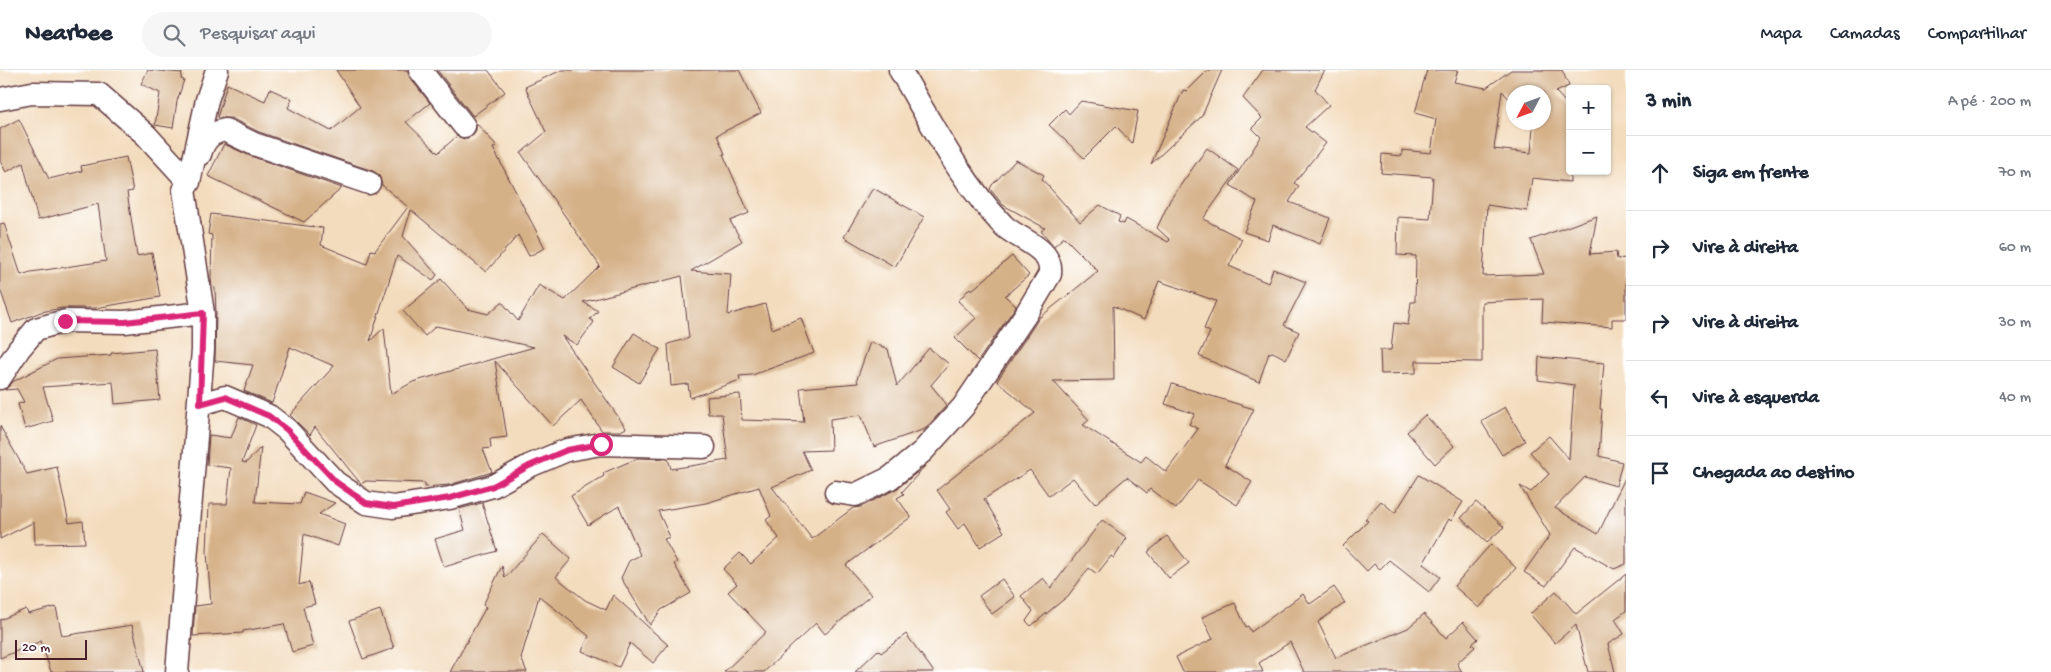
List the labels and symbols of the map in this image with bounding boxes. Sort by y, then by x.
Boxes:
north arrow [1506,85,1551,130]
route end [54,310,77,333]
route start [590,433,613,456]
scale bar [15,637,88,660]

